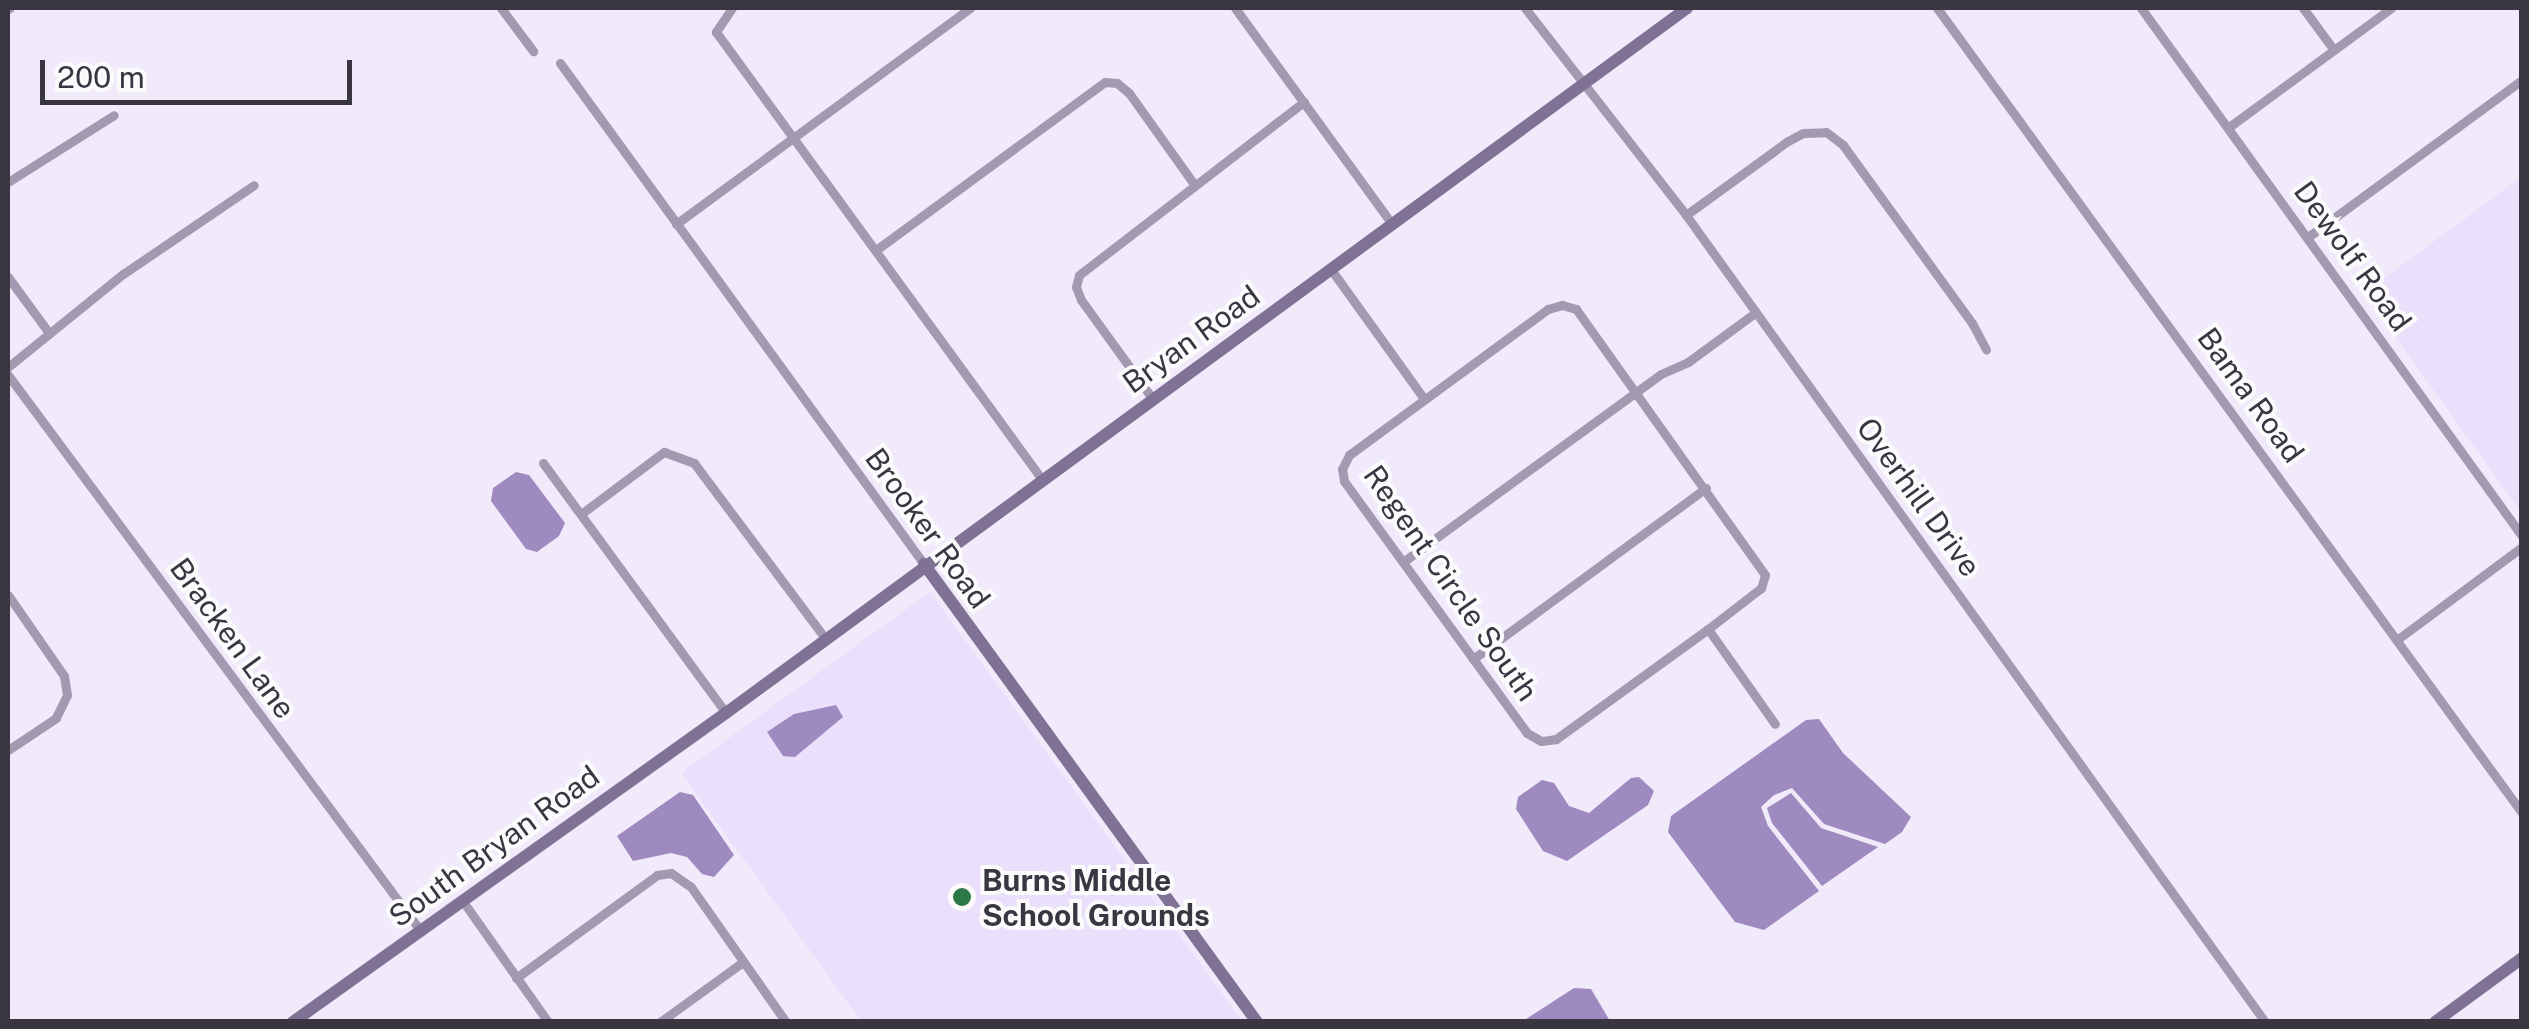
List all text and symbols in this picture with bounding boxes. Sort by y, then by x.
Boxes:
scale bar [45,40,358,102]
text: 200 m [57,59,145,95]
street label: Dewolf Road [2287,174,2419,338]
street label: Bryan Road [1116,277,1266,401]
street label: Bama Road [2190,321,2312,469]
street label: Overhill Drive [1849,411,1989,583]
street label: Brooker Road [858,441,998,615]
street label: Regent Circle South [1356,458,1546,708]
street label: Bracken Lane [163,551,303,725]
street label: South Bryan Road [382,758,606,934]
place label: Burns Middle School Grounds [982,862,1210,932]
marker: Burns Middle School Grounds [951,886,973,908]

